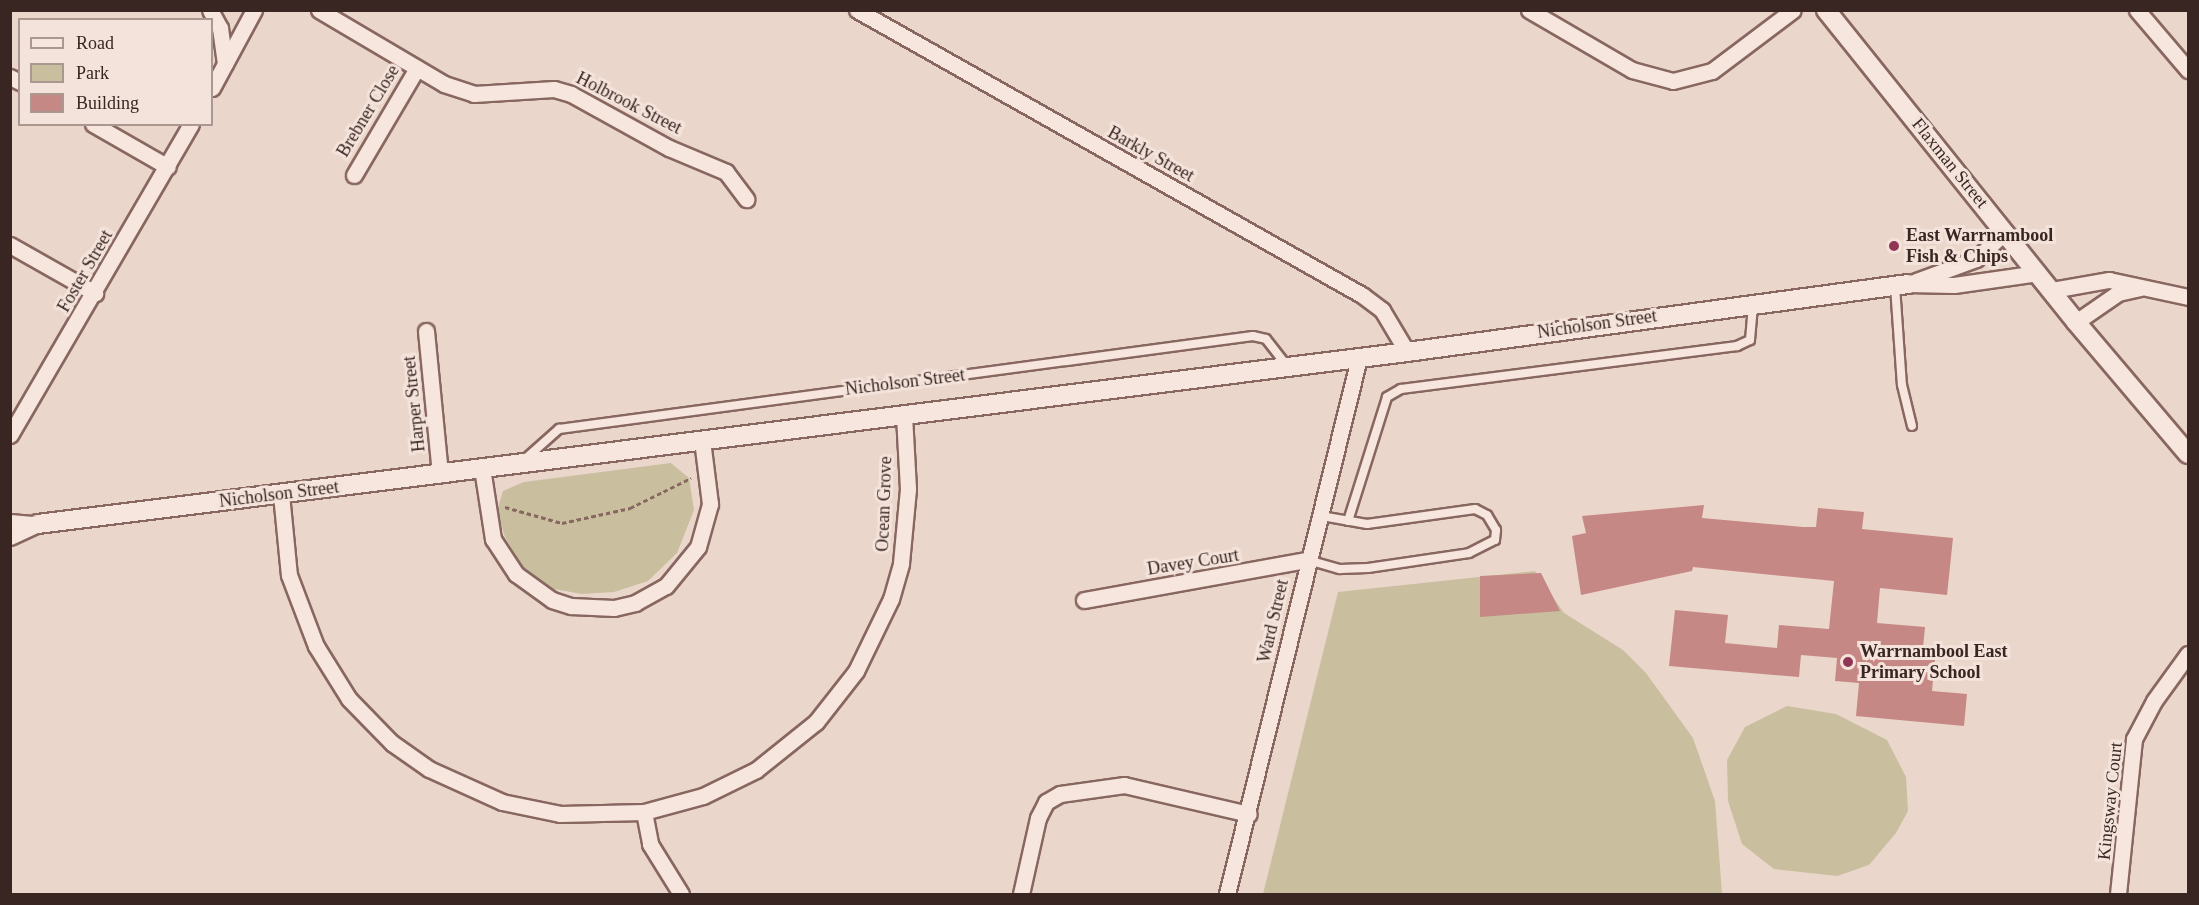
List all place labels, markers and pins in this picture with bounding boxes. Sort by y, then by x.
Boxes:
place label: East Warrnambool Fish & Chips [1906,225,2054,268]
marker: East Warrnambool Fish & Chips [1887,239,1901,253]
place label: Warrnambool East Primary School [1860,641,2008,684]
marker: Warrnambool East Primary School [1841,655,1855,669]

